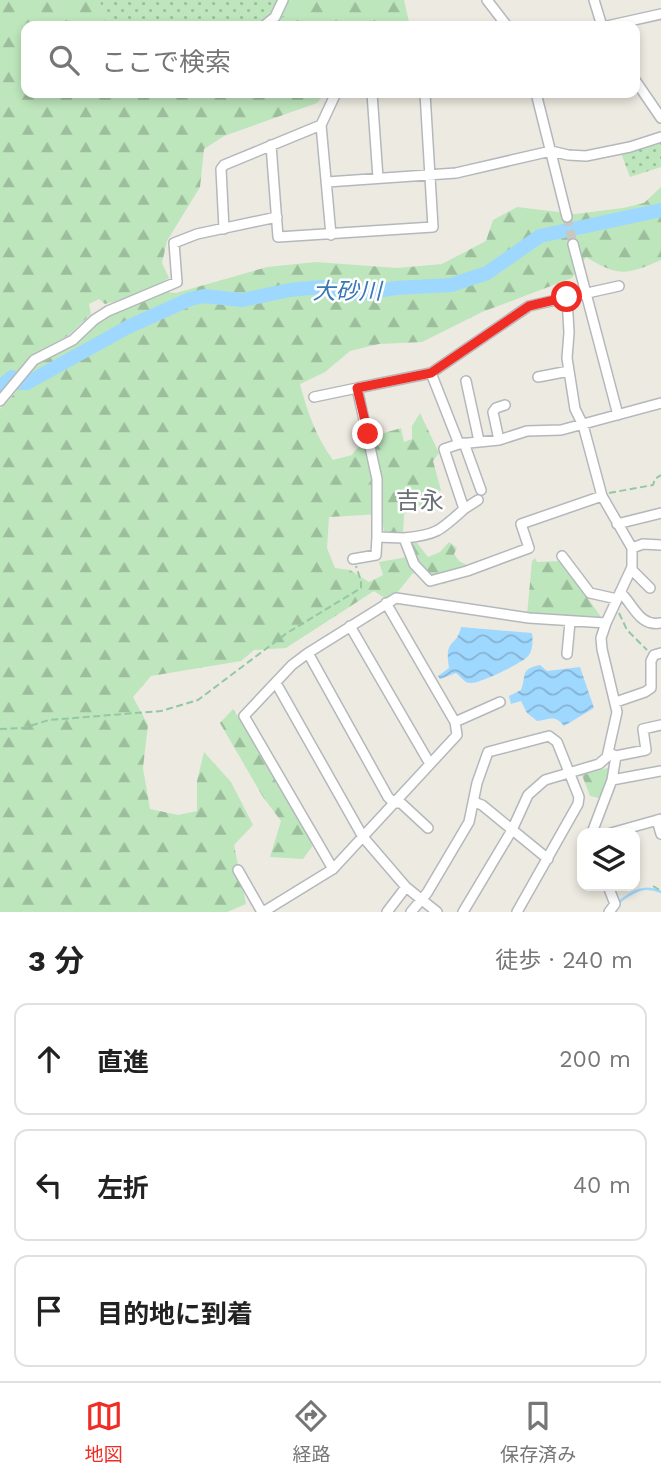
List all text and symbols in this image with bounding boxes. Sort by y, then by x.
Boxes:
search box [21,21,640,98]
icon: search [45,41,83,79]
text: ここで検索 [101,47,231,77]
water label: 大砂川 [313,278,385,305]
route start [551,281,582,312]
route end [352,418,383,449]
district label: 吉永 [396,487,444,515]
map controls [577,828,640,891]
button: layers [577,828,640,891]
text: 3 分 [28,943,84,978]
text: 徒歩 · 240 m [495,947,633,974]
icon: ahead [30,1040,68,1078]
text: 200 m [559,1046,631,1073]
text: 直進 [97,1047,149,1077]
icon: left [30,1166,68,1204]
text: 40 m [573,1172,631,1199]
text: 左折 [97,1173,149,1203]
icon: arrive [30,1292,68,1330]
text: 目的地に到着 [97,1299,253,1329]
tab: 地図 [85,1397,123,1466]
tab: 経路 [292,1397,330,1466]
tab: 保存済み [500,1397,576,1466]

